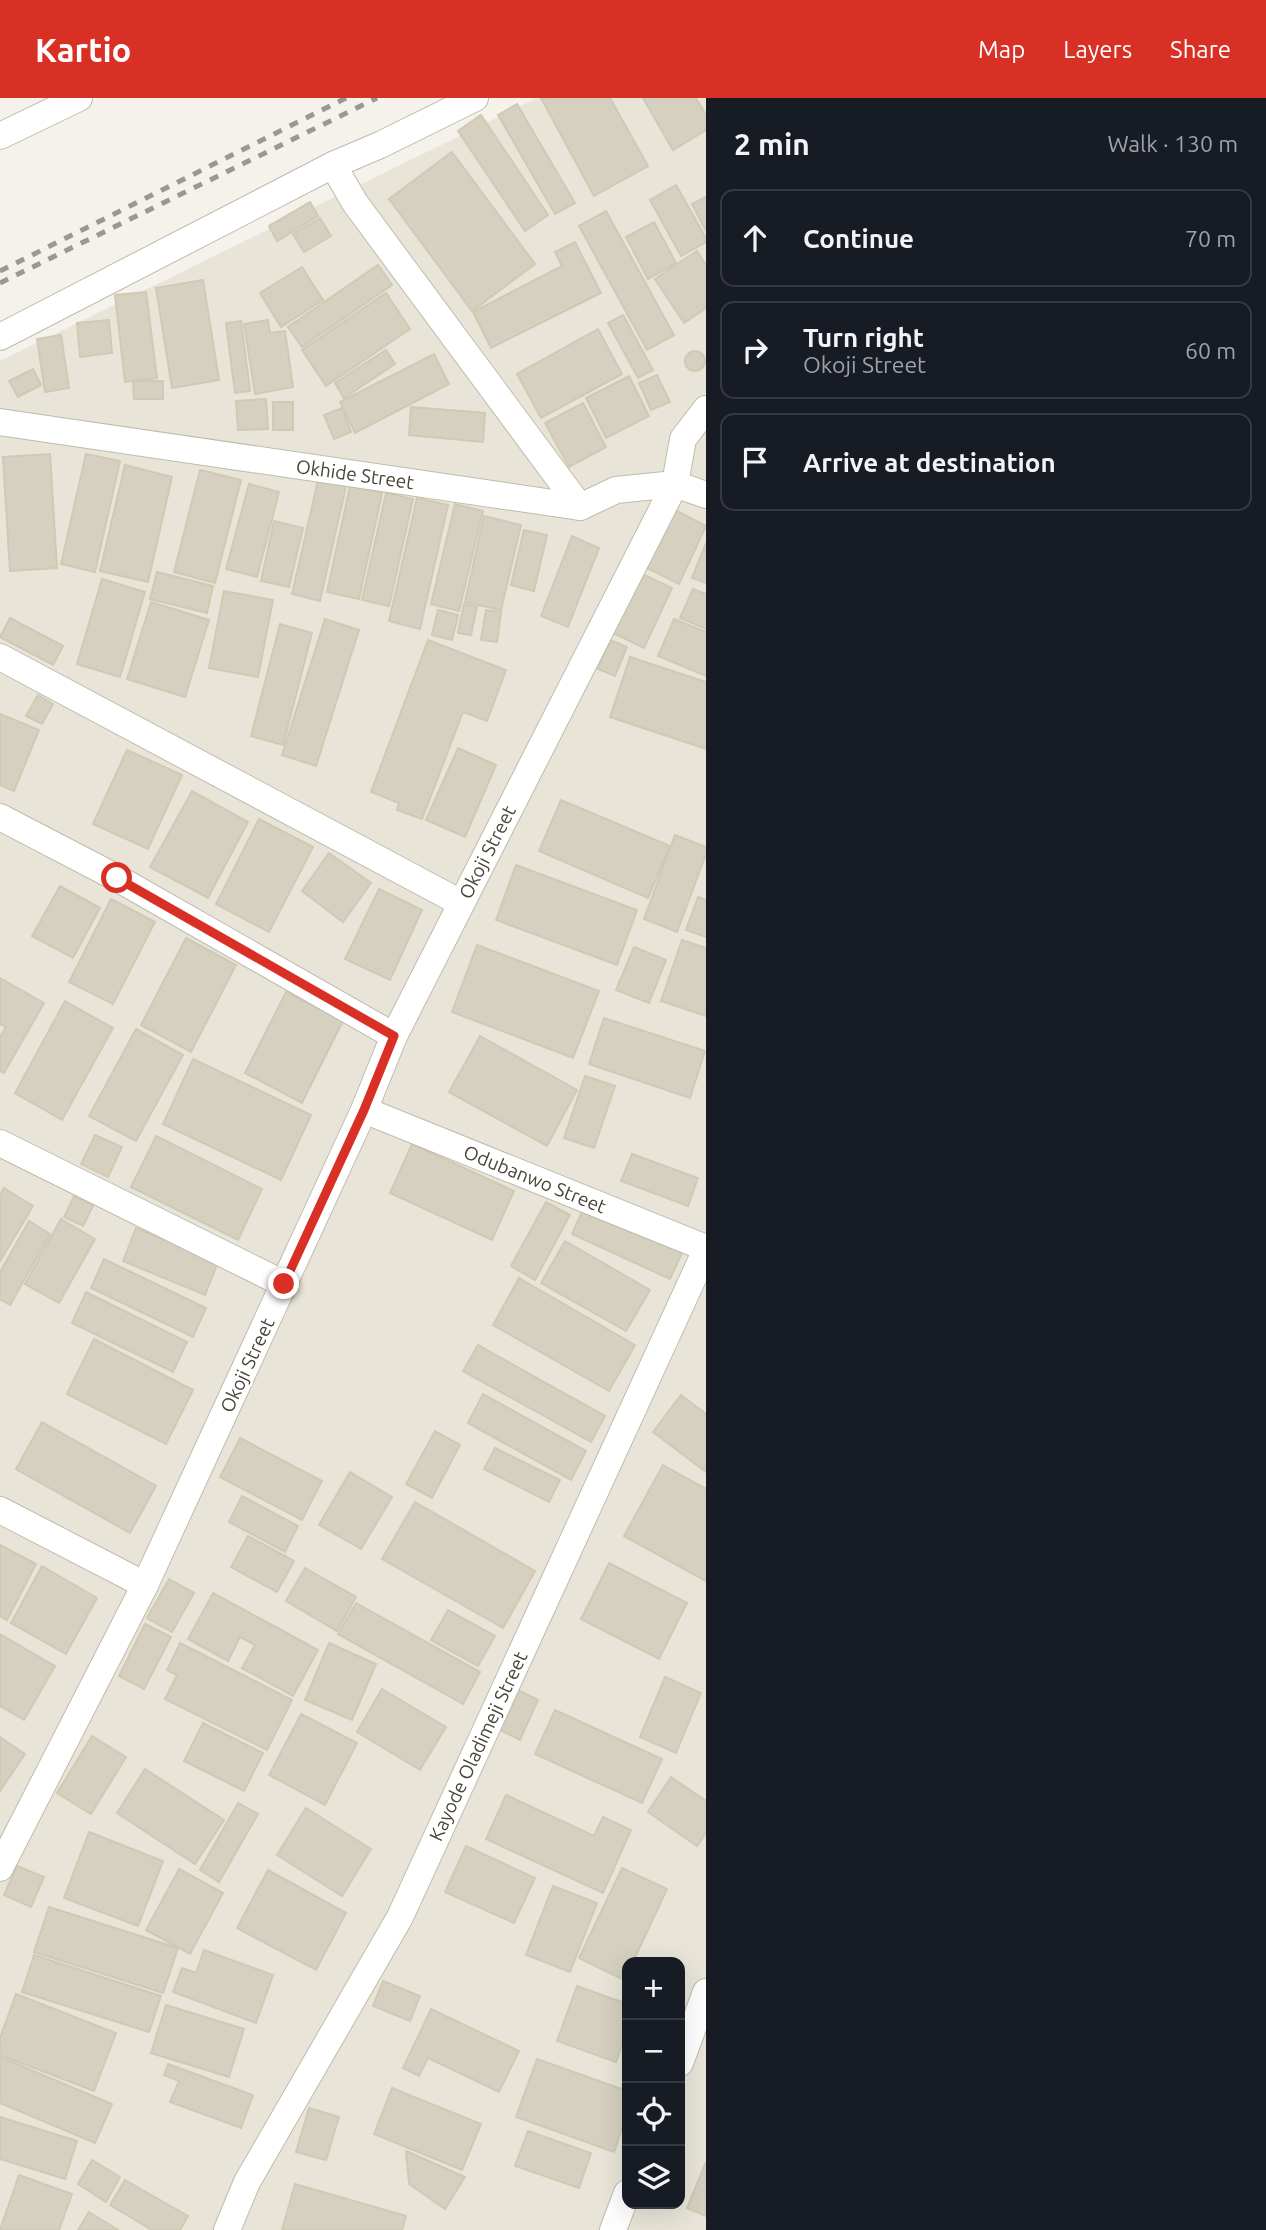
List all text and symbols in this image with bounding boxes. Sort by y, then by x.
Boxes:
text: Kartio [35,31,131,68]
text: Map [978,36,1025,63]
text: Layers [1063,36,1132,63]
text: Share [1170,36,1231,63]
text: 2 min [734,127,810,161]
text: Walk · 130 m [1107,131,1238,156]
icon: ahead [736,219,774,257]
text: Continue [803,224,914,253]
text: 70 m [1185,226,1236,251]
text: Turn right [803,323,924,352]
icon: right [736,331,774,369]
text: 60 m [1185,338,1236,363]
text: Okoji Street [803,352,926,377]
icon: arrive [736,443,774,481]
text: Arrive at destination [803,448,1056,477]
street label: Okhide Street [295,455,416,493]
street label: Okoji Street [454,801,520,902]
route start [101,862,132,893]
street label: Odubanwo Street [461,1140,610,1218]
route end [268,1268,299,1299]
street label: Okoji Street [216,1314,279,1416]
street label: Kayode Oladimeji Street [424,1647,532,1844]
map controls [622,1957,685,2209]
button: + [622,1957,685,2020]
button: − [622,2020,685,2083]
button: locate [622,2083,685,2146]
button: layers [622,2146,685,2209]

